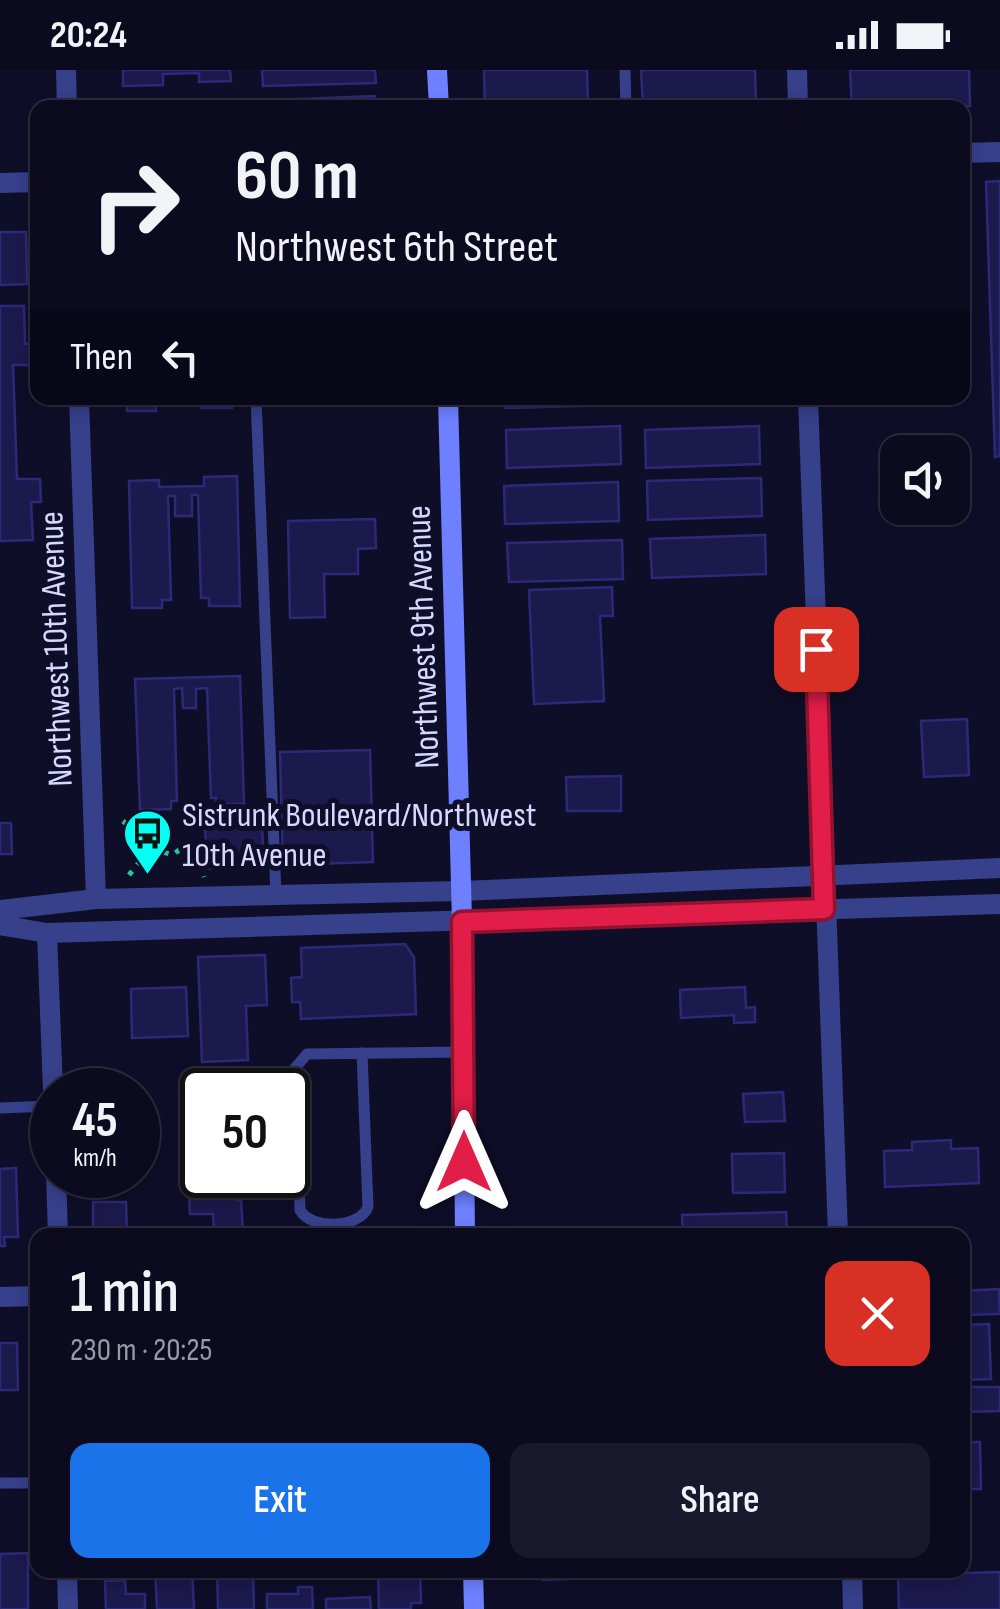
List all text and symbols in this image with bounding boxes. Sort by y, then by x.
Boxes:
text: 20:24 [50,13,127,58]
text: 60 m [235,135,359,219]
icon: right [70,140,200,270]
text: Northwest 6th Street [235,220,558,275]
icon: left [153,330,208,385]
text: Then [70,335,133,380]
map controls [880,435,970,525]
button: sound [880,435,970,525]
street label: Northwest 9th Avenue [397,505,450,769]
street label: Northwest 10th Avenue [30,511,83,787]
pin [774,607,859,692]
icon: arrive [789,622,844,677]
place label: Sistrunk Boulevard/Northwest 10th Avenue [182,794,536,877]
bus stop icon: Sistrunk Boulevard/Northwest 10th Avenue [121,808,173,876]
speed limit sign: 50 [180,1068,310,1198]
text: 45 [72,1091,118,1151]
position arrow [412,1110,516,1214]
text: km/h [73,1143,117,1174]
text: 1 min [70,1257,179,1329]
button: close [825,1261,930,1366]
text: 230 m · 20:25 [70,1331,212,1370]
button: Exit [70,1443,490,1558]
button: Share [510,1443,930,1558]

